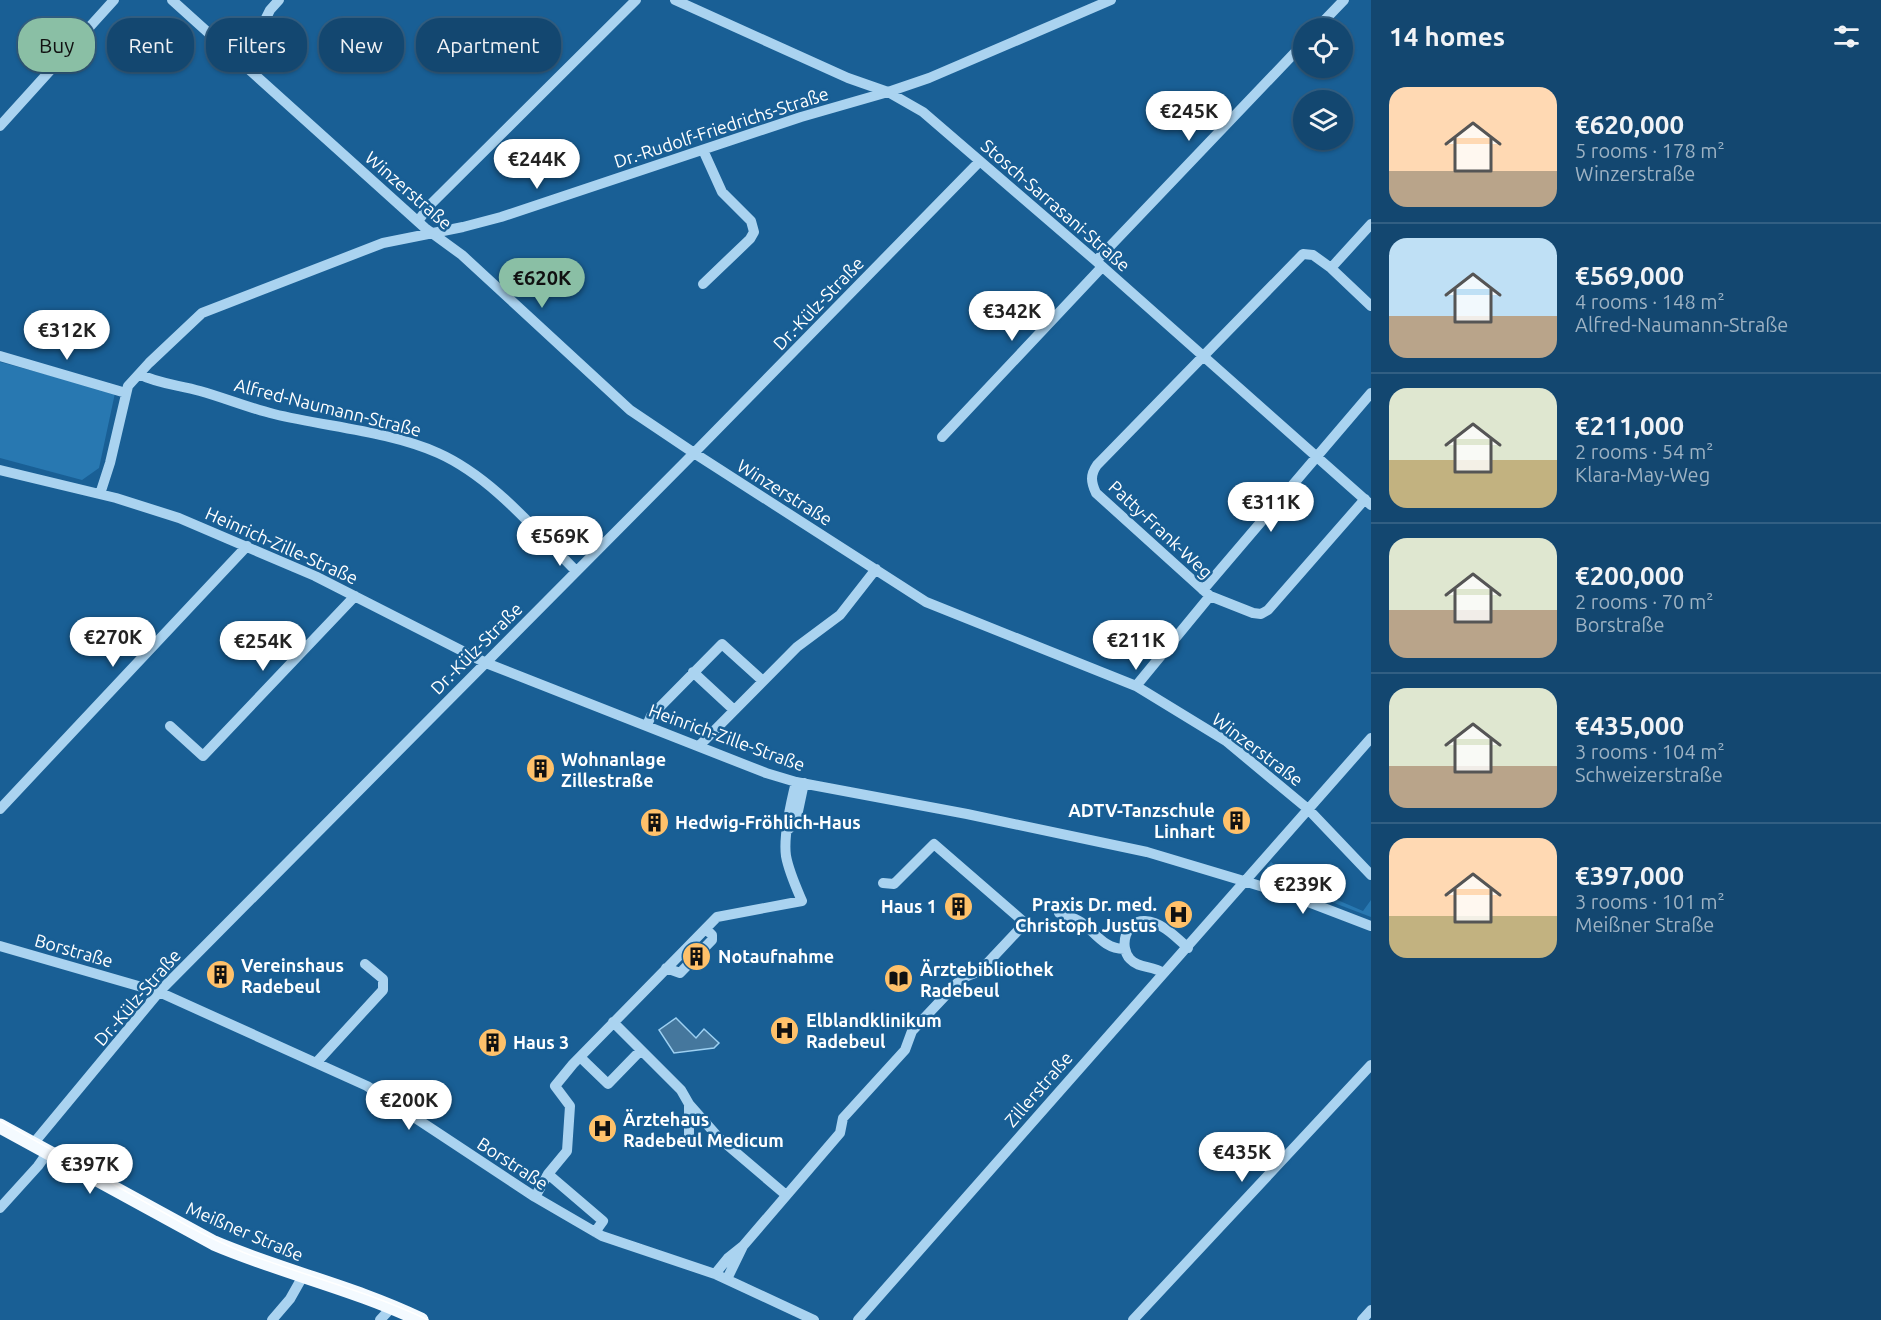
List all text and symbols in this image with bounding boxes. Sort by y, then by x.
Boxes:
chip: Buy [18,18,95,72]
chip: Rent [107,18,194,72]
chip: Filters [206,18,307,72]
chip: New [319,18,404,72]
chip: Apartment [416,18,561,72]
map controls [1293,18,1353,150]
button: locate [1293,18,1353,78]
icon: filters [1830,20,1863,53]
text: 14 homes [1389,22,1505,51]
street label: Dr.-Rudolf-Friedrichs-Straße [611,83,831,171]
button: layers [1293,90,1353,150]
pin: €245K [1147,91,1231,142]
text: €245K [1160,99,1218,122]
text: €620,000 [1575,110,1684,139]
icon: home [1437,111,1509,183]
street label: Stosch-Sarrasani-Straße [978,135,1134,275]
pin: €244K [495,139,579,190]
text: 5 rooms · 178 m² [1575,139,1725,162]
street label: Winzerstraße [362,147,456,233]
text: €244K [508,147,566,170]
text: Winzerstraße [1575,162,1695,185]
street label: Dr.-Külz-Straße [769,252,867,354]
pin: €620K [500,258,584,309]
text: €569,000 [1575,261,1684,290]
icon: home [1437,262,1509,334]
text: €620K [513,266,571,289]
text: 4 rooms · 148 m² [1575,290,1725,313]
pin: €342K [970,291,1054,342]
text: €342K [983,299,1041,322]
pin: €312K [25,310,109,361]
text: Alfred-Naumann-Straße [1575,313,1788,336]
text: €312K [38,318,96,341]
street label: Alfred-Naumann-Straße [232,374,424,440]
text: €211,000 [1575,411,1684,440]
icon: home [1437,412,1509,484]
text: 2 rooms · 54 m² [1575,440,1713,463]
street label: Winzerstraße [734,455,836,529]
text: Klara-May-Weg [1575,463,1710,486]
street label: Patty-Frank-Weg [1105,476,1217,582]
pin: €311K [1229,482,1313,533]
text: €311K [1242,490,1300,513]
street label: Heinrich-Zille-Straße [203,502,361,588]
pin: €569K [518,516,602,567]
text: €569K [531,524,589,547]
text: €200,000 [1575,561,1684,590]
icon: home [1437,562,1509,634]
text: 2 rooms · 70 m² [1575,590,1713,613]
street label: Dr.-Külz-Straße [426,598,526,698]
text: Borstraße [1575,613,1664,636]
pin: €270K [71,617,155,668]
pin: €211K [1094,620,1178,671]
pin: €254K [221,621,305,672]
text: €270K [84,625,142,648]
text: €211K [1107,628,1165,651]
text: €254K [234,629,292,652]
street label: Heinrich-Zille-Straße [646,699,808,775]
street label: Winzerstraße [1209,708,1307,790]
text: €435,000 [1575,711,1684,740]
icon: home [1437,712,1509,784]
text: 3 rooms · 104 m² [1575,740,1725,763]
place label: Wohnanlage Zillestraße [561,749,666,790]
building icon: Wohnanlage Zillestraße [524,753,556,785]
text: Schweizerstraße [1575,763,1723,786]
place label: ADTV-Tanzschule Linhart [1068,800,1215,841]
building icon: ADTV-Tanzschule Linhart [1220,804,1252,836]
building icon: Hedwig-Fröhlich-Haus [638,806,670,838]
place label: Hedwig-Fröhlich-Haus [675,812,861,832]
text: €397,000 [1575,861,1684,890]
icon: home [1437,862,1509,934]
pin: €239K [1261,864,1345,915]
text: €239K [1274,872,1332,895]
building icon: Haus 1 [942,890,974,922]
text: 3 rooms · 101 m² [1575,890,1725,913]
place label: Praxis Dr. med. Christoph Justus [1015,894,1157,935]
place label: Haus 1 [881,896,937,916]
hospital icon: Praxis Dr. med. Christoph Justus [1162,898,1194,930]
text: Meißner Straße [1575,913,1714,936]
street label: Borstraße [33,929,115,971]
building icon: Notaufnahme [681,940,713,972]
street label: Dr.-Külz-Straße [90,945,184,1049]
place label: Notaufnahme [718,946,834,966]
place label: Vereinshaus Radebeul [241,955,344,996]
building icon: Vereinshaus Radebeul [204,959,236,991]
place label: Ärztebibliothek Radebeul [920,959,1053,1000]
library icon: Ärztebibliothek Radebeul [883,963,915,995]
place label: Elblandklinikum Radebeul [806,1010,942,1051]
hospital icon: Elblandklinikum Radebeul [769,1014,801,1046]
building icon: Haus 3 [476,1026,508,1058]
place label: Haus 3 [513,1032,569,1052]
street label: Zillerstraße [1000,1047,1076,1131]
pin: €200K [367,1080,451,1131]
text: €200K [380,1088,438,1111]
place label: Ärztehaus Radebeul Medicum [623,1109,784,1150]
hospital icon: Ärztehaus Radebeul Medicum [586,1113,618,1145]
pin: €435K [1200,1132,1284,1183]
street label: Borstraße [474,1133,552,1193]
text: €435K [1213,1140,1271,1163]
pin: €397K [48,1144,132,1195]
text: €397K [61,1152,119,1175]
street label: Meißner Straße [183,1197,307,1265]

